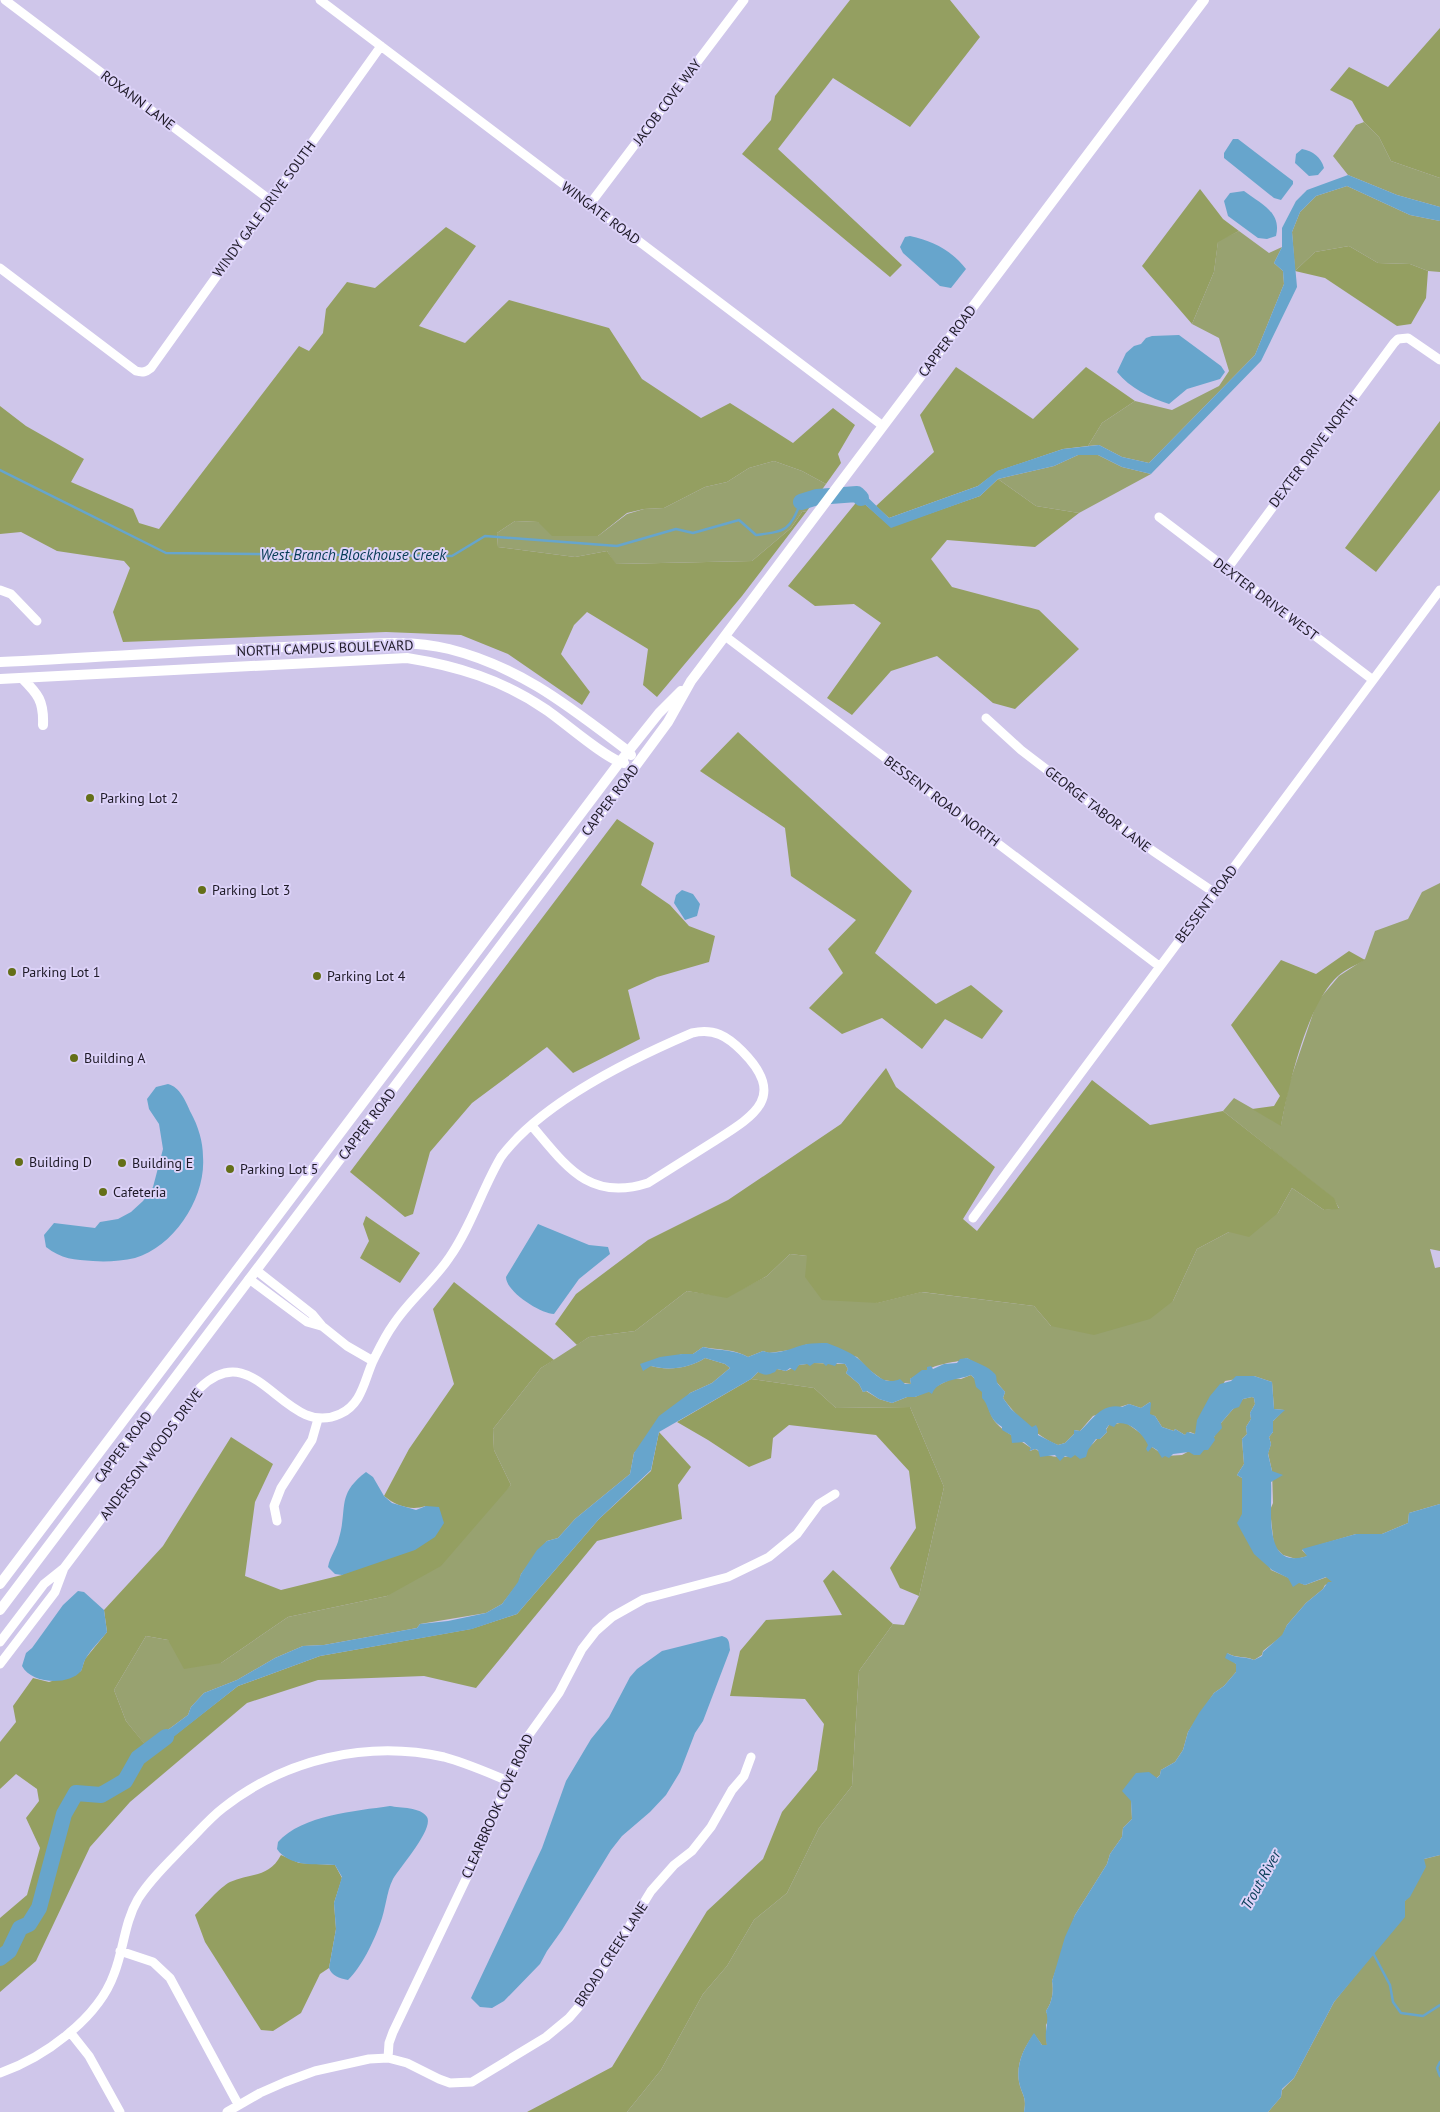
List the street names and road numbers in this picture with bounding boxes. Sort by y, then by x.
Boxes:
street label: JACOB COVE WAY [628,55,705,149]
street label: ROXANN LANE [97,66,179,134]
street label: WINDY GALE DRIVE SOUTH [208,137,320,281]
street label: WINGATE ROAD [558,177,644,249]
street label: CAPPER ROAD [914,302,980,380]
street label: DEXTER DRIVE NORTH [1265,391,1361,511]
street label: DEXTER DRIVE WEST [1210,554,1322,645]
street label: NORTH CAMPUS BOULEVARD [236,636,414,660]
street label: BESSENT ROAD NORTH [881,752,1003,850]
street label: CAPPER ROAD [577,761,643,839]
street label: GEORGE TABOR LANE [1041,762,1155,856]
street label: BESSENT ROAD [1171,862,1241,946]
street label: CAPPER ROAD [334,1085,400,1163]
street label: ANDERSON WOODS DRIVE [96,1385,206,1523]
street label: CAPPER ROAD [90,1408,156,1486]
street label: CLEARBROOK COVE ROAD [457,1731,537,1881]
street label: BROAD CREEK LANE [570,1898,652,2010]

